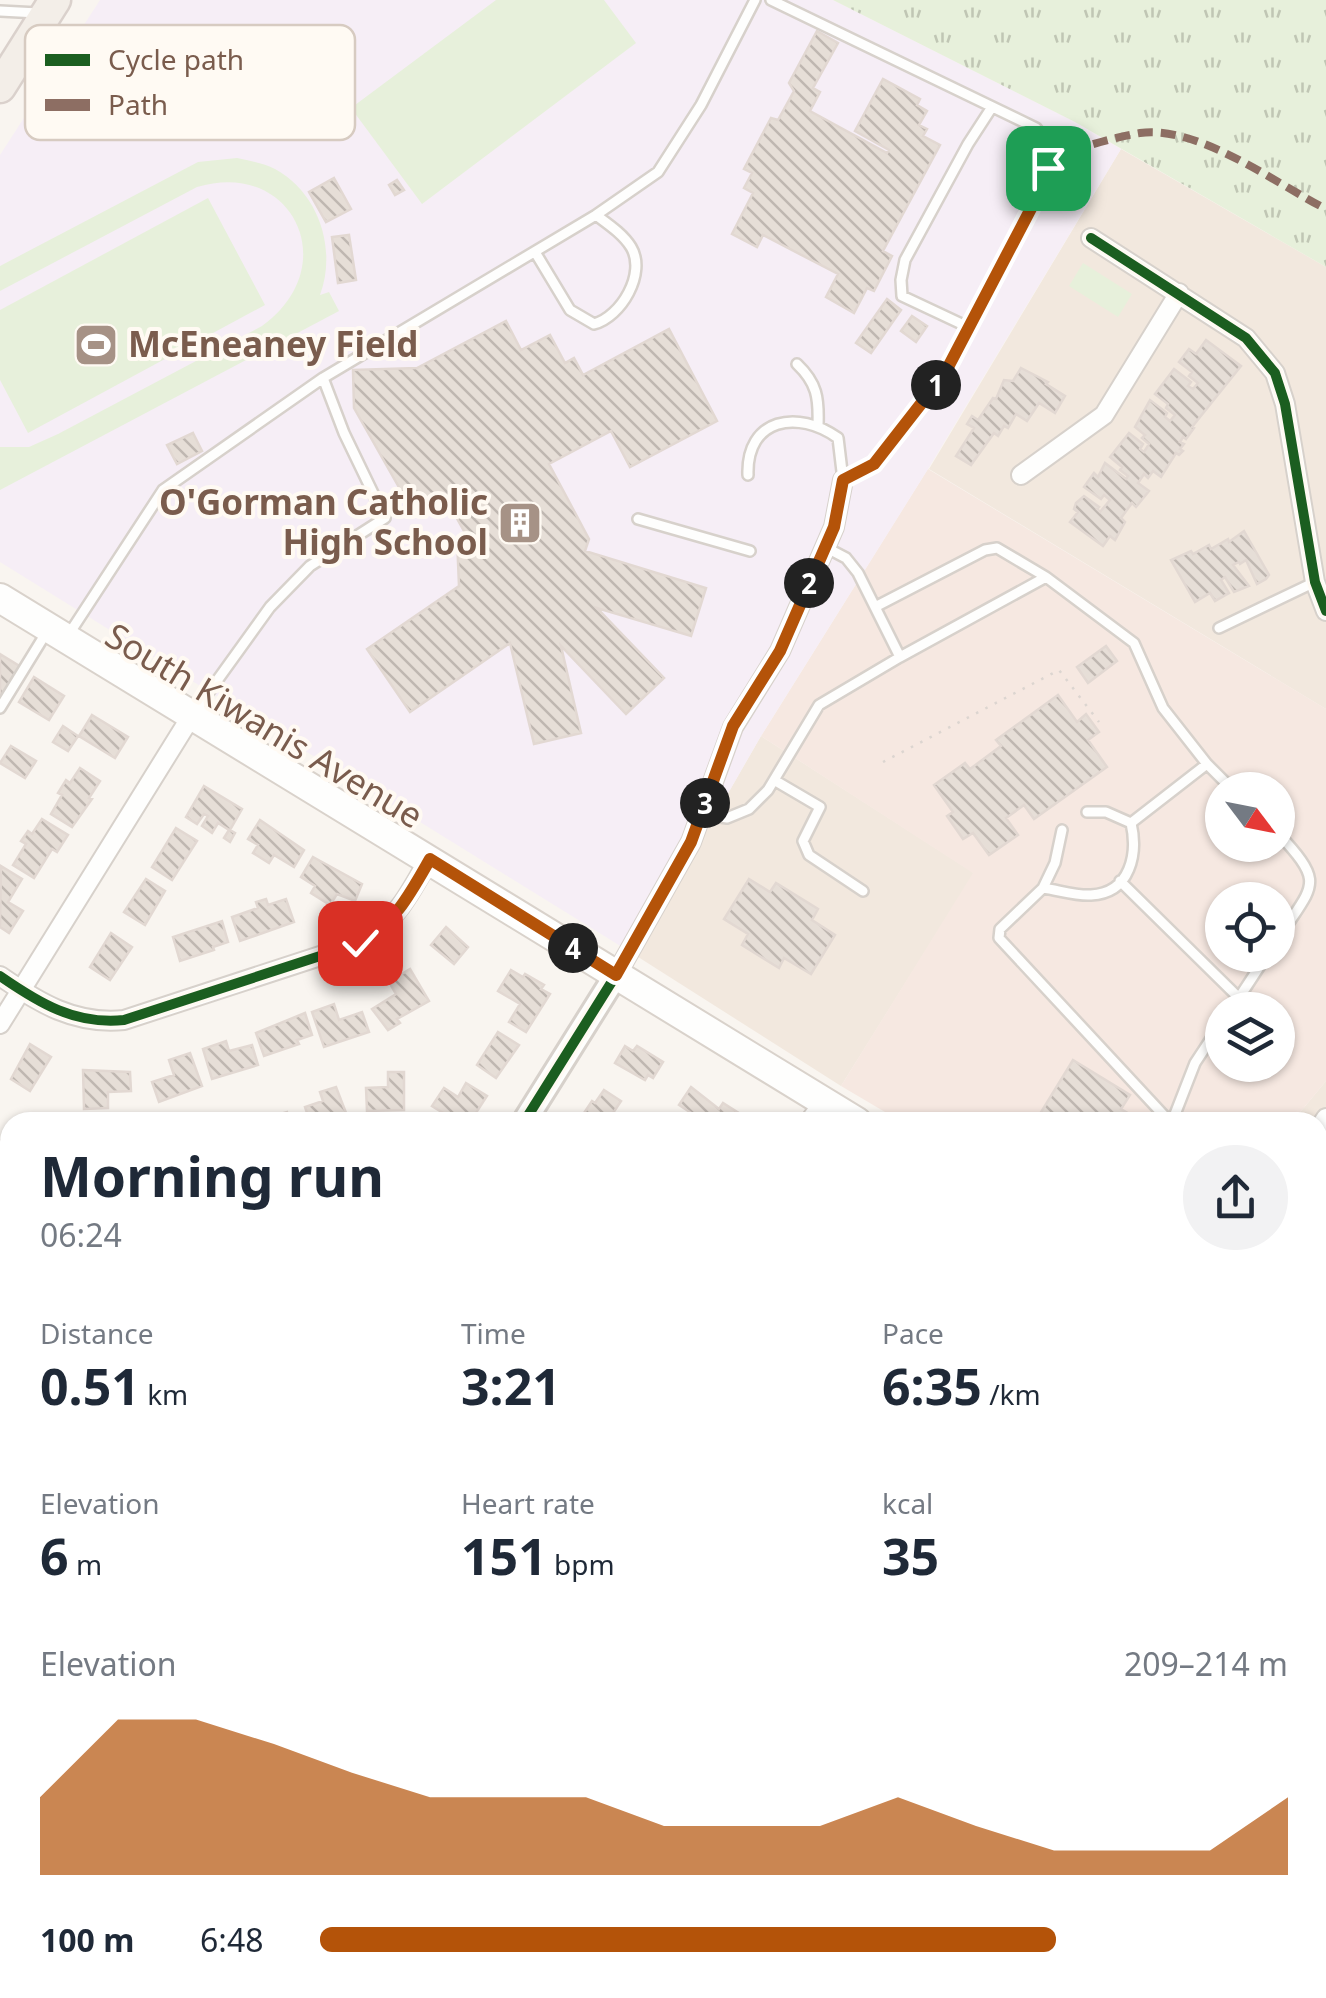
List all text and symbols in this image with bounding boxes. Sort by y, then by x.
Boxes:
legend [25,25,355,140]
text: Cycle path [108,40,244,78]
text: Path [108,85,168,123]
pin [1006,126,1091,211]
icon: arrive [1021,141,1076,196]
place label: McEneaney Field [128,320,418,367]
sports icon: McEneaney Field [73,322,119,368]
pin: 1 [911,360,961,410]
text: 1 [928,366,944,404]
place label: O'Gorman Catholic High School [159,478,488,565]
building icon: O'Gorman Catholic High School [497,500,543,546]
pin: 2 [784,558,834,608]
text: 2 [801,564,817,602]
street label: South Kiwanis Avenue [97,611,432,838]
north arrow [1205,772,1295,862]
map controls [1205,772,1295,1082]
pin: 3 [680,778,730,828]
text: 3 [697,784,713,822]
button: locate [1205,882,1295,972]
pin [318,901,403,986]
icon: check [333,916,388,971]
pin: 4 [548,923,598,973]
text: 4 [565,929,581,967]
button: layers [1205,992,1295,1082]
text: Morning run [40,1138,384,1213]
button: share [1183,1145,1288,1250]
text: 06:24 [40,1213,122,1256]
text: Distance [40,1314,153,1352]
text: Time [461,1314,526,1352]
text: Pace [882,1314,944,1352]
text: 0.51 [40,1352,140,1420]
text: 3:21 [461,1352,561,1420]
text: 6:35 [882,1352,982,1420]
text: km [140,1375,188,1413]
text: /km [982,1375,1041,1413]
text: Elevation [40,1484,160,1522]
text: Heart rate [461,1484,595,1522]
text: kcal [882,1484,933,1522]
text: 6 [40,1522,69,1590]
text: 151 [461,1522,547,1590]
text: 35 [882,1522,939,1590]
text: m [69,1545,102,1583]
text: bpm [547,1545,615,1583]
text: Elevation [40,1642,177,1685]
text: 209–214 m [1124,1642,1288,1685]
text: 100 m [40,1918,134,1961]
text: 6:48 [200,1918,264,1961]

